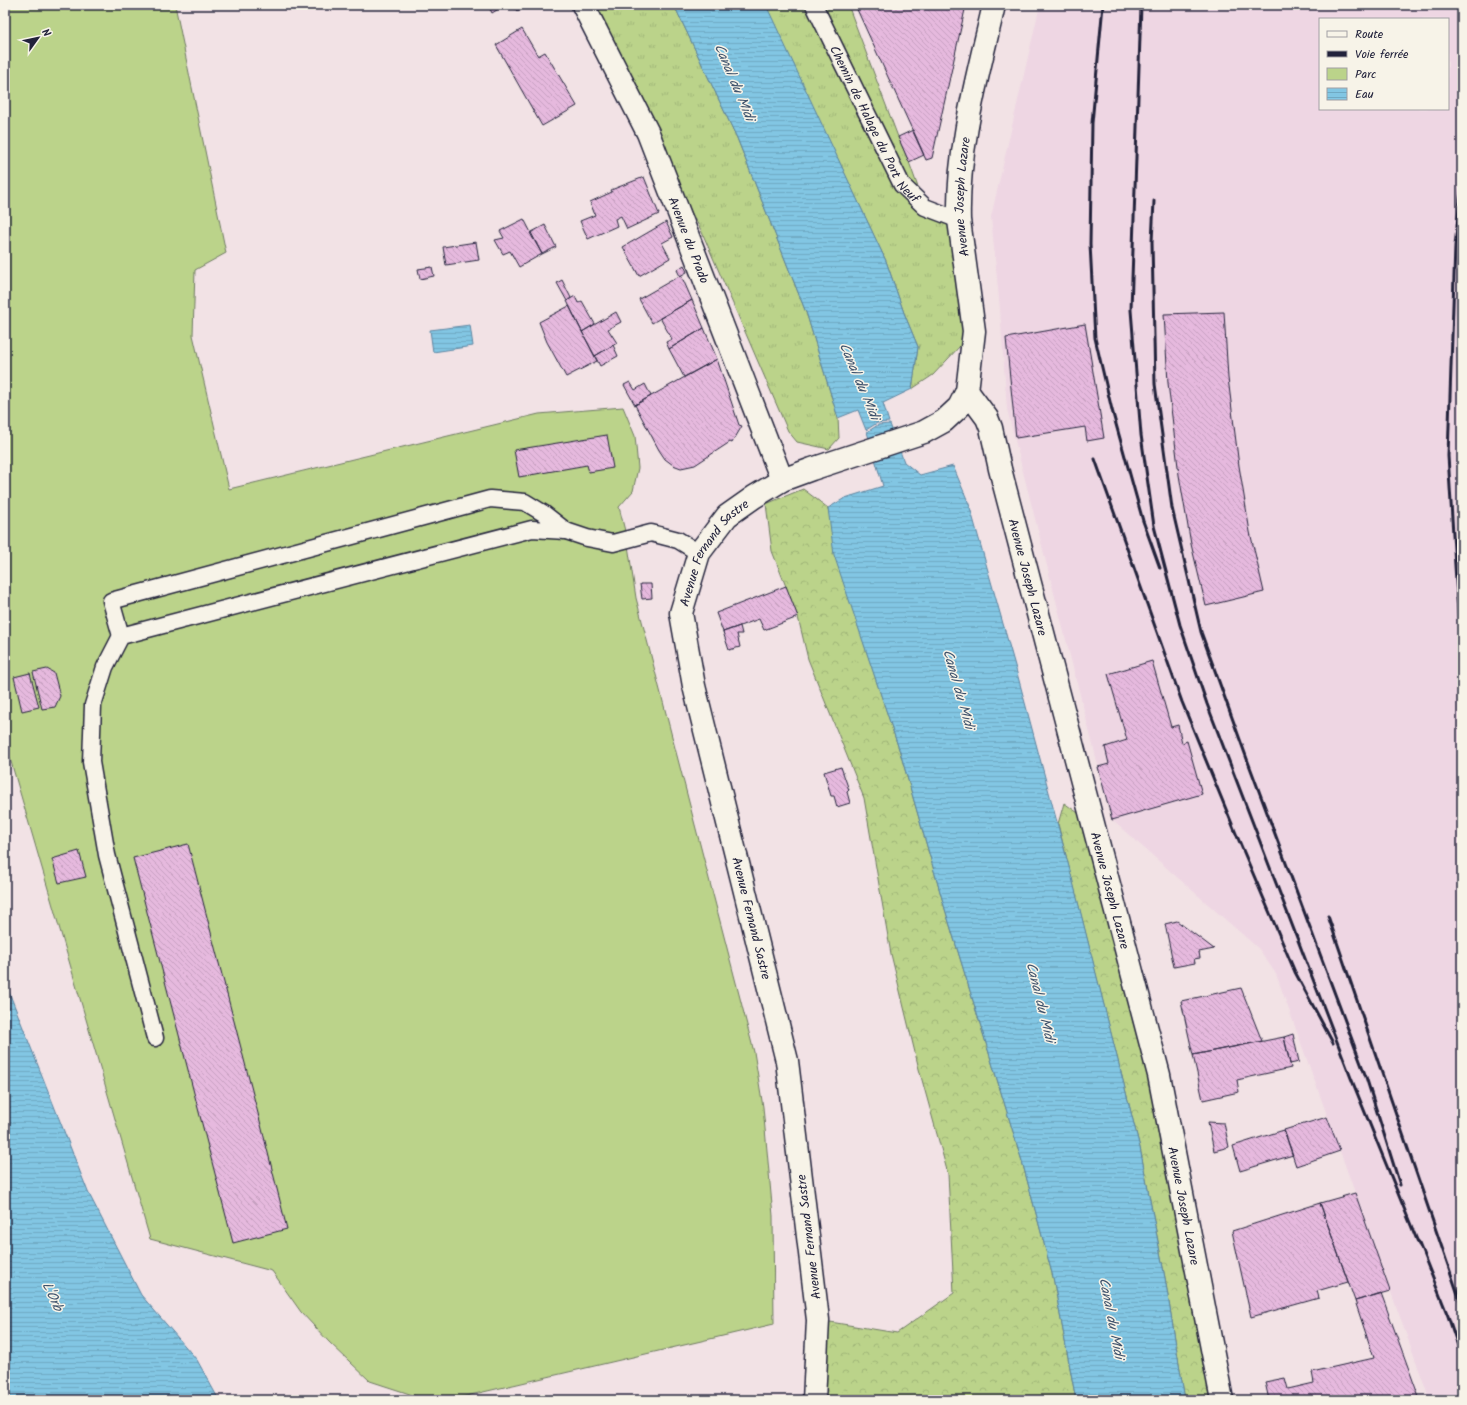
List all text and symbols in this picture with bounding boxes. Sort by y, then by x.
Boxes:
north arrow [18,18,58,58]
legend [1319,18,1449,110]
text: N [36,25,55,41]
text: Route [1355,25,1384,44]
water label: Canal du Midi [708,40,761,127]
street label: Chemin de Halage du Port Neuf [823,42,925,210]
text: Voie ferrée [1355,45,1409,64]
text: Parc [1355,65,1376,84]
text: Eau [1355,85,1374,104]
street label: Avenue Joseph Lazare [950,135,977,258]
street label: Avenue du Prado [662,194,714,287]
water label: Canal du Midi [833,339,886,426]
street label: Avenue Fernand Sastre [675,494,754,609]
street label: Avenue Joseph Lazare [1001,516,1052,638]
water label: Canal du Midi [936,647,981,734]
street label: Avenue Joseph Lazare [1084,830,1135,952]
street label: Avenue Fernand Sastre [725,855,776,982]
water label: Canal du Midi [1019,960,1061,1047]
street label: Avenue Joseph Lazare [1161,1145,1205,1267]
street label: Avenue Fernand Sastre [791,1173,828,1301]
water label: Canal du Midi [1092,1276,1130,1363]
water label: L'Orb [36,1278,69,1316]

